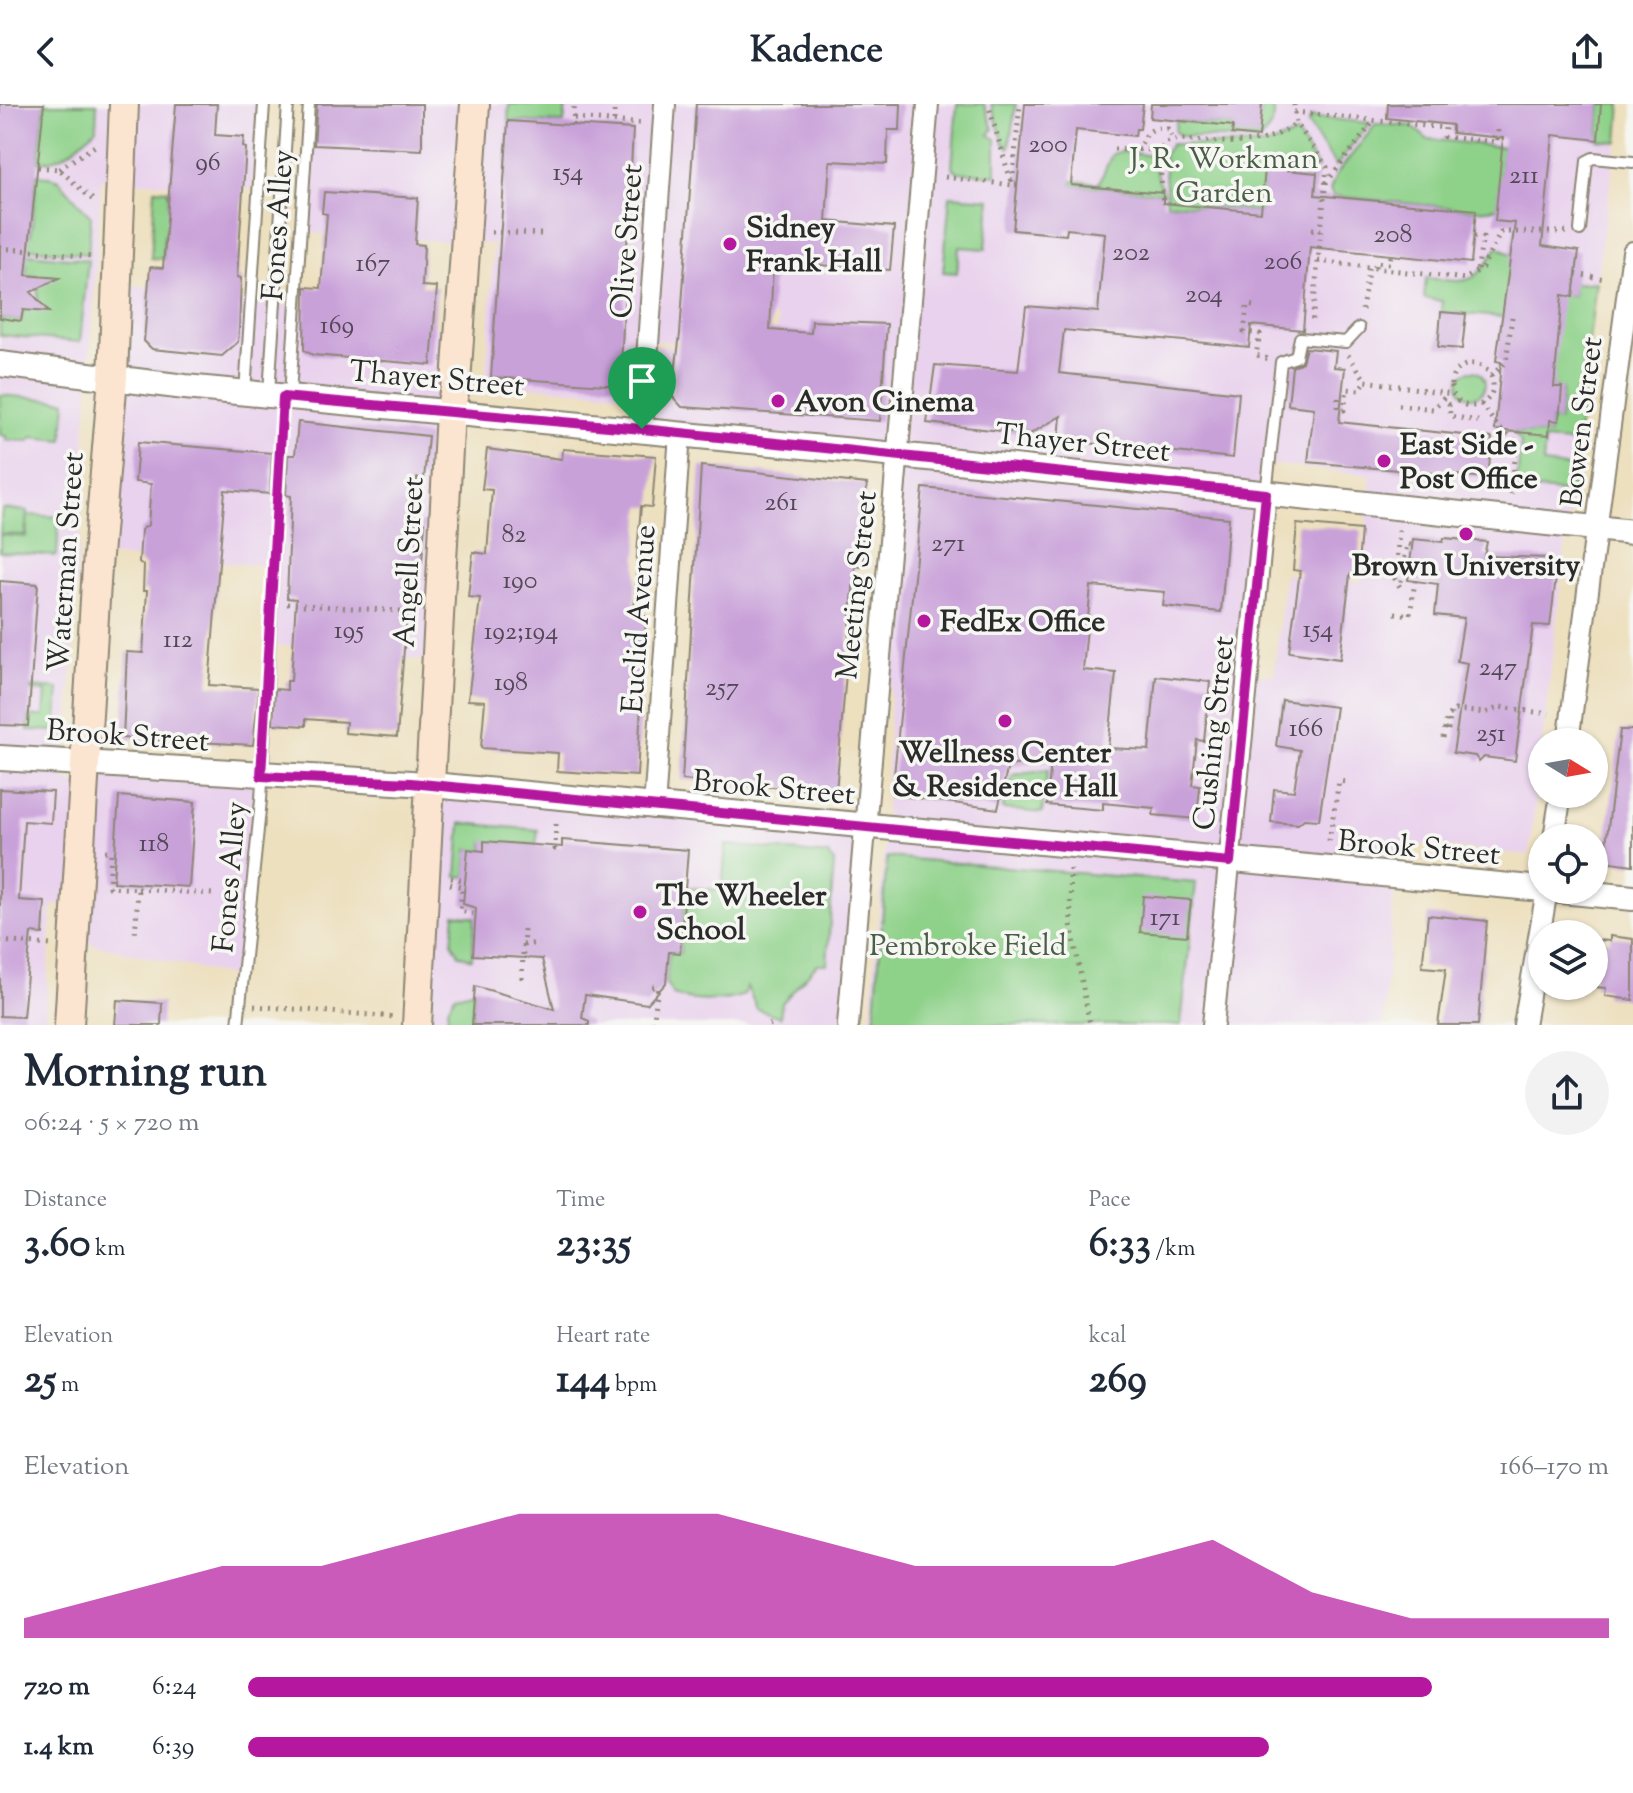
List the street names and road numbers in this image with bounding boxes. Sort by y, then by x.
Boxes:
street label: Fones Alley [253,148,306,302]
street label: Olive Street [602,162,655,320]
street label: Bowen Street [1552,335,1615,510]
street label: Thayer Street [347,351,526,410]
street label: Thayer Street [993,414,1172,475]
street label: Waterman Street [38,451,97,674]
street label: Angell Street [385,476,436,648]
street label: Meeting Street [827,489,890,682]
street label: Euclid Avenue [612,523,669,715]
street label: Cushing Street [1184,634,1247,832]
street label: Brook Street [45,710,211,765]
street label: Brook Street [691,761,857,818]
street label: Fones Alley [203,800,260,955]
street label: Brook Street [1336,821,1502,878]

